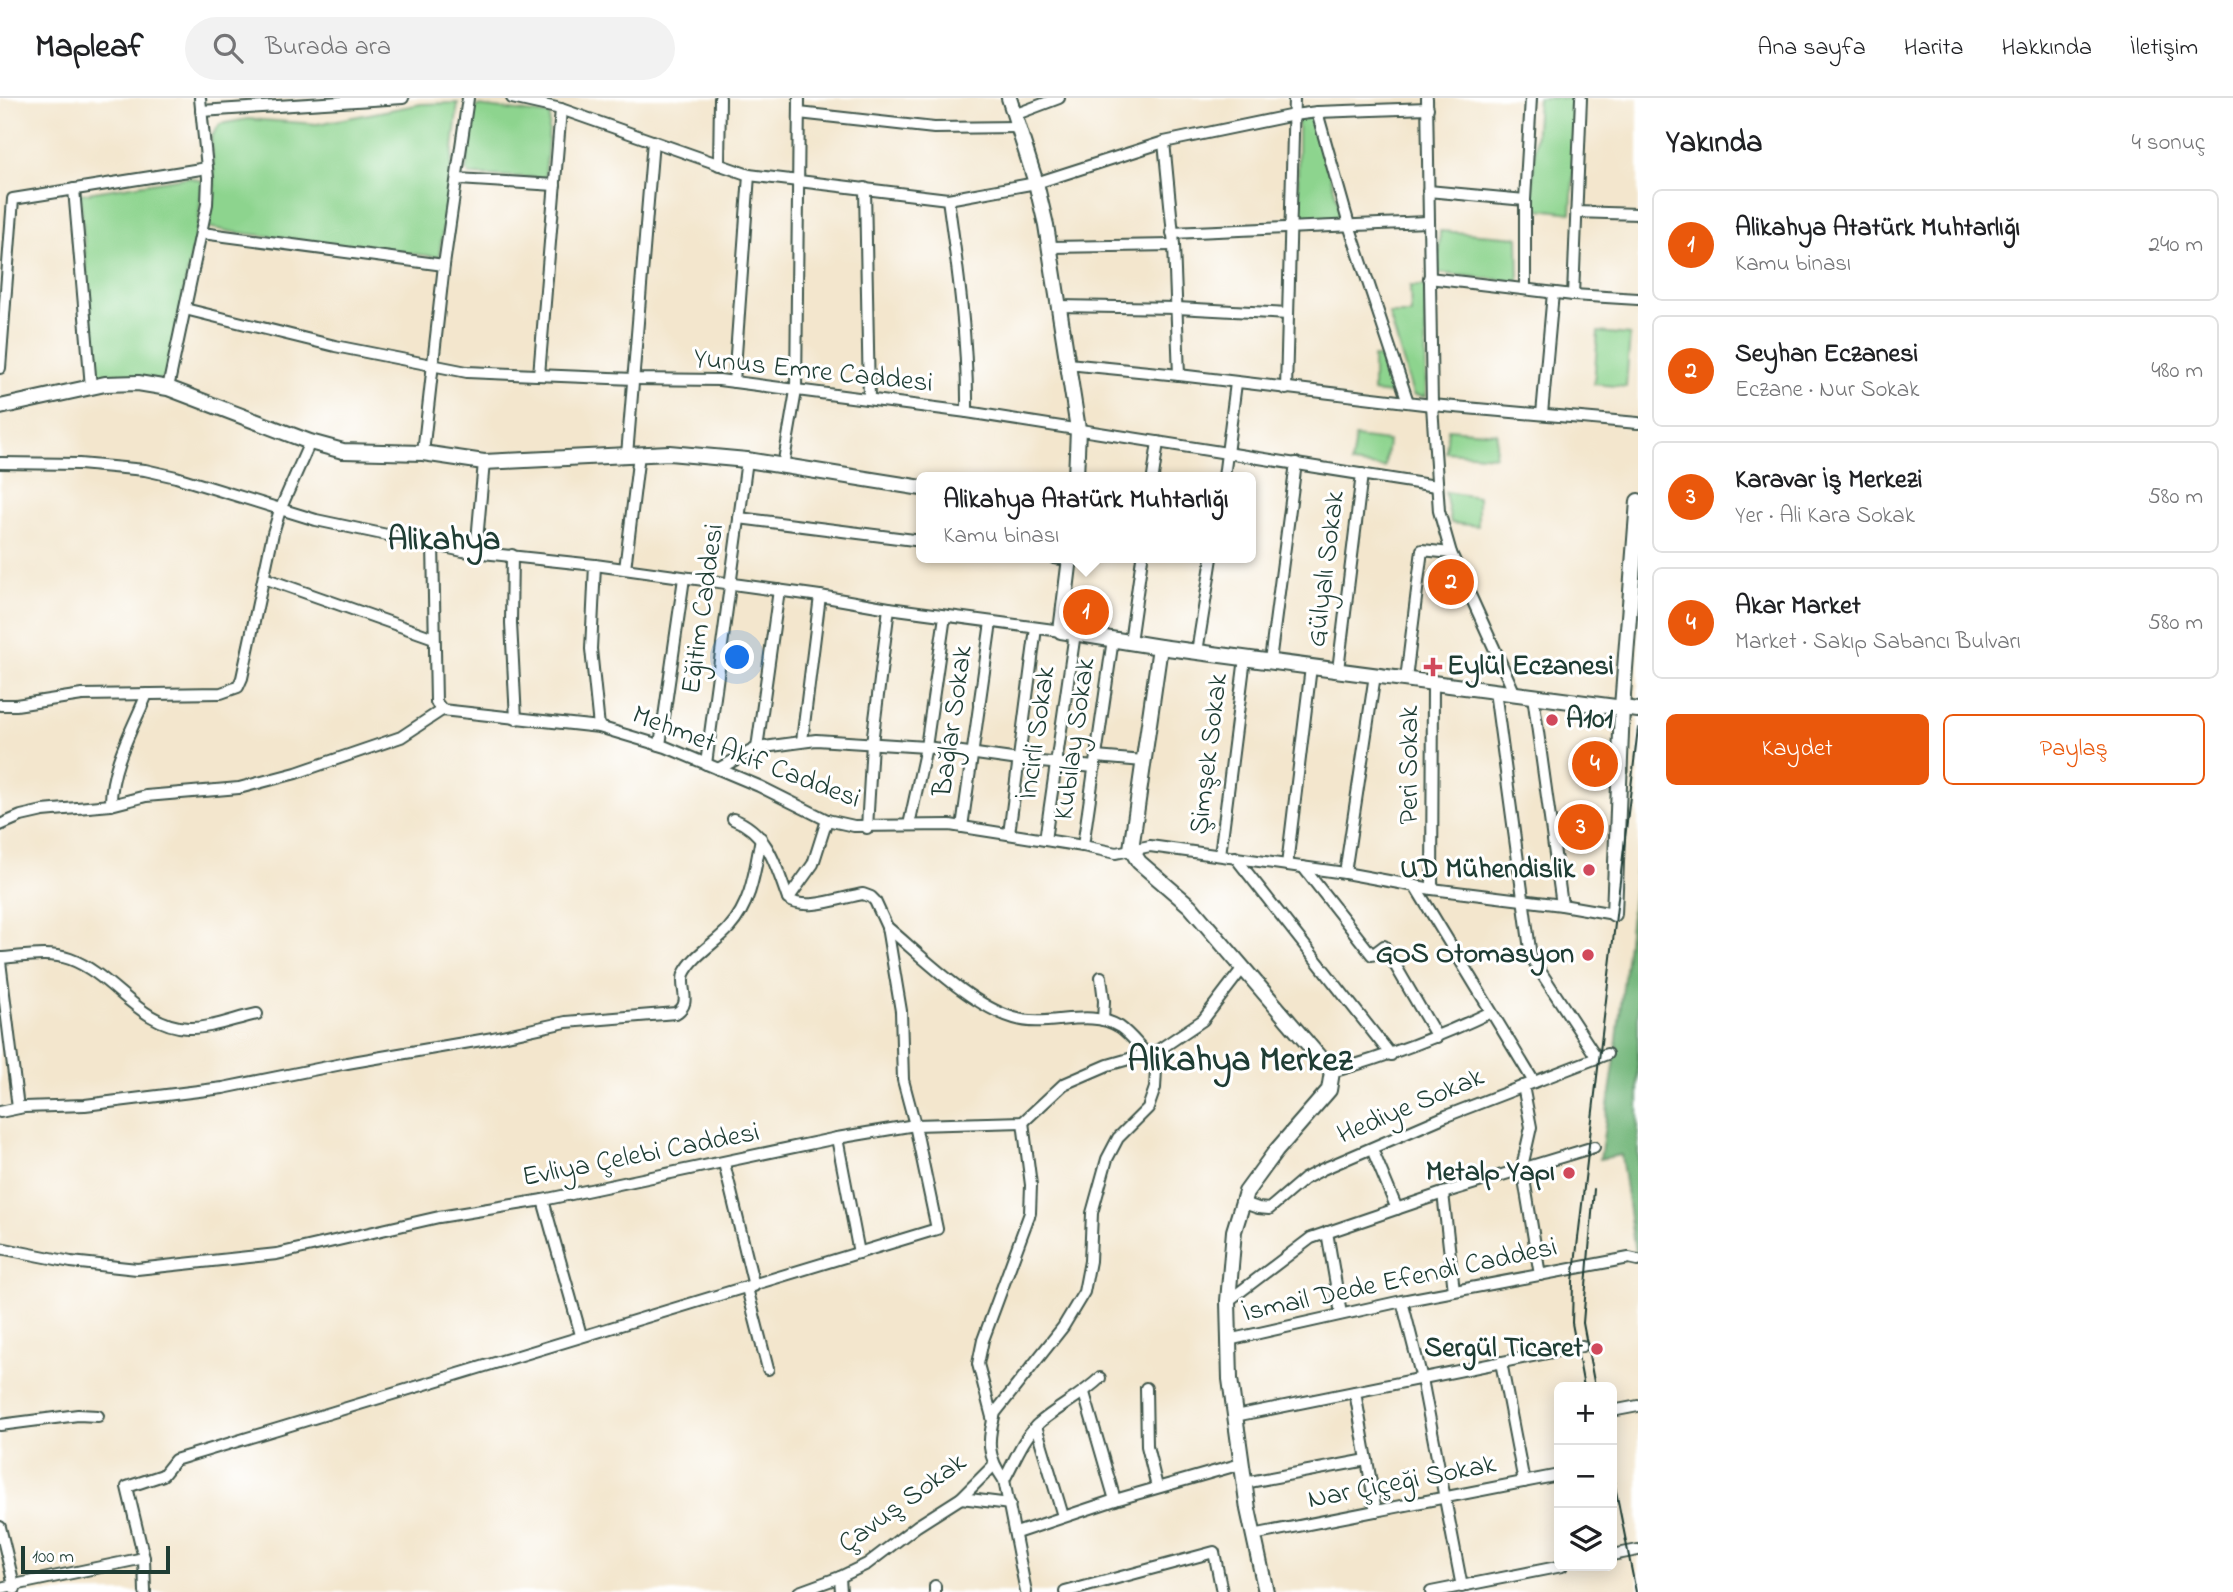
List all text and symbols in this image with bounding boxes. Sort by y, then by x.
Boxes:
search box [185,17,675,80]
text: Mapleaf [35,24,143,72]
icon: search [209,29,247,67]
text: Burada ara [265,29,391,67]
text: Ana sayfa [1758,31,1866,66]
text: Harita [1904,31,1964,66]
text: Hakkında [2002,31,2092,66]
text: İletişim [2130,31,2198,66]
text: Yakında [1666,122,1762,166]
text: 4 sonuç [2131,127,2205,160]
text: Alikahya Atatürk Muhtarlığı [1735,210,2020,248]
text: 1 [1687,229,1695,262]
text: 240 m [2149,229,2203,262]
text: Kamu binası [1735,248,1851,281]
text: Seyhan Eczanesi [1735,336,1918,374]
street label: Yunus Emre Caddesi [691,339,935,405]
text: 2 [1685,355,1697,388]
text: 480 m [2151,355,2203,388]
text: Eczane · Nur Sokak [1735,374,1919,407]
text: Karavar İş Merkezi [1735,462,1922,500]
popup [916,472,1256,563]
text: 3 [1686,481,1696,514]
text: 580 m [2148,481,2203,514]
text: Alikahya Atatürk Muhtarlığı [943,482,1229,520]
street label: Gülyalı Sokak [1297,488,1357,649]
text: Yer · Ali Kara Sokak [1735,500,1915,533]
district label: Alikahya [388,518,500,566]
text: Kamu binası [943,520,1060,553]
street label: Eğitim Caddesi [672,521,736,697]
pin: 2 [1428,556,1474,608]
pin: 1 [1063,586,1109,638]
text: Akar Market [1735,588,1861,626]
text: 4 [1686,607,1696,640]
text: 580 m [2148,607,2203,640]
text: Market · Sakıp Sabancı Bulvarı [1735,626,2021,659]
your location [720,640,754,674]
street label: Bağlar Sokak [923,642,985,800]
place label: Eylül Eczanesi [1447,647,1614,688]
street label: Kubilay Sokak [1044,655,1108,823]
marker: Eylül Eczanesi [1425,659,1441,675]
street label: İncirli Sokak [1008,663,1068,803]
street label: Şimşek Sokak [1180,670,1240,837]
street label: Mehmet Akif Caddesi [626,696,866,820]
place label: A101 [1566,700,1613,741]
street label: Peri Sokak [1390,705,1431,825]
marker: A101 [1544,712,1560,728]
button: Kaydet [1666,714,1929,785]
button: Paylaş [1943,714,2205,785]
pin: 4 [1572,738,1618,790]
pin: 3 [1558,801,1604,853]
place label: UD Mühendislik [1400,850,1576,891]
marker: UD Mühendislik [1581,862,1597,878]
place label: GOS Otomasyon [1376,935,1574,976]
marker: GOS Otomasyon [1580,947,1596,963]
district label: Alikahya Merkez [1127,1036,1354,1088]
street label: Hediye Sokak [1331,1057,1492,1156]
street label: Evliya Çelebi Caddesi [519,1113,763,1199]
place label: Metalp Yapı [1426,1153,1555,1194]
marker: Metalp Yapı [1561,1165,1577,1181]
street label: İsmail Dede Efendi Caddesi [1239,1228,1561,1334]
place label: Sergül Ticaret [1424,1329,1584,1371]
marker: Sergül Ticaret [1589,1341,1605,1357]
map controls [1554,1382,1617,1571]
button: + [1554,1382,1617,1445]
street label: Çavuş Sokak [830,1443,976,1565]
street label: Nar Çiçeği Sokak [1304,1445,1500,1521]
button: − [1554,1445,1617,1508]
button: layers [1554,1508,1617,1571]
scale bar [21,1543,170,1575]
text: 100 m [32,1544,74,1571]

